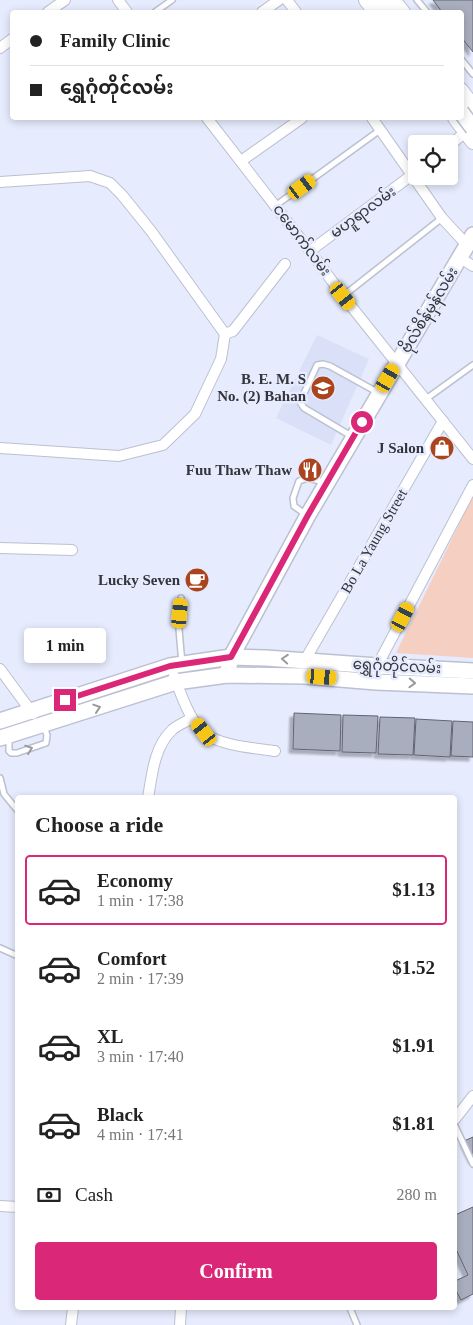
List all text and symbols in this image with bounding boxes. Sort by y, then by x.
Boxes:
text: Family Clinic [60,30,170,51]
text: ရွှေဂုံတိုင်လမ်း [60,77,174,98]
map controls [408,135,458,185]
button: locate [408,135,458,185]
car [285,172,318,202]
street label: မဟူရာလမ်း [326,181,401,244]
street label: ငမောက်လမ်း [270,200,336,279]
street label: ဗိုလ်စိန်မှန်လမ်း [396,263,464,358]
car [327,280,358,312]
car [374,361,401,395]
place label: B. E. M. S No. (2) Bahan [217,371,307,405]
school or university icon: B. E. M. S No. (2) Bahan [310,375,336,401]
route start [351,411,373,433]
shop icon: J Salon [429,435,455,461]
place label: J Salon [377,440,425,456]
restaurant icon: Fuu Thaw Thaw [297,457,323,483]
place label: Fuu Thaw Thaw [186,462,292,478]
street label: Bo La Yaung Street [338,485,411,596]
cafe icon: Lucky Seven [184,567,210,593]
place label: Lucky Seven [98,572,181,588]
car [171,597,188,629]
car [389,600,416,634]
callout: 1 min [24,628,106,662]
text: 1 min [46,637,84,654]
one-way arrow [280,653,288,664]
street label: ရွှေဂုံတိုင်လမ်း [352,654,442,680]
car [306,668,337,686]
one-way arrow [408,678,416,688]
route end [54,689,76,711]
one-way arrow [92,703,100,713]
car [188,716,219,748]
one-way arrow [24,745,33,755]
text: Choose a ride [35,812,163,837]
icon: car [37,868,82,913]
text: Economy [97,870,173,891]
text: $1.13 [392,879,435,900]
text: 1 min · 17:38 [97,892,184,909]
icon: car [37,946,82,991]
text: Comfort [97,948,167,969]
text: $1.52 [392,957,435,978]
text: 2 min · 17:39 [97,970,184,987]
icon: car [37,1024,82,1069]
text: XL [97,1026,123,1047]
text: $1.91 [392,1035,435,1056]
text: 3 min · 17:40 [97,1048,184,1065]
icon: car [37,1102,82,1147]
text: Black [97,1104,143,1125]
text: $1.81 [392,1113,435,1134]
text: 4 min · 17:41 [97,1126,184,1143]
icon: cash [35,1181,63,1209]
text: Cash [75,1184,113,1205]
text: 280 m [397,1186,437,1203]
button: Confirm [35,1242,437,1300]

